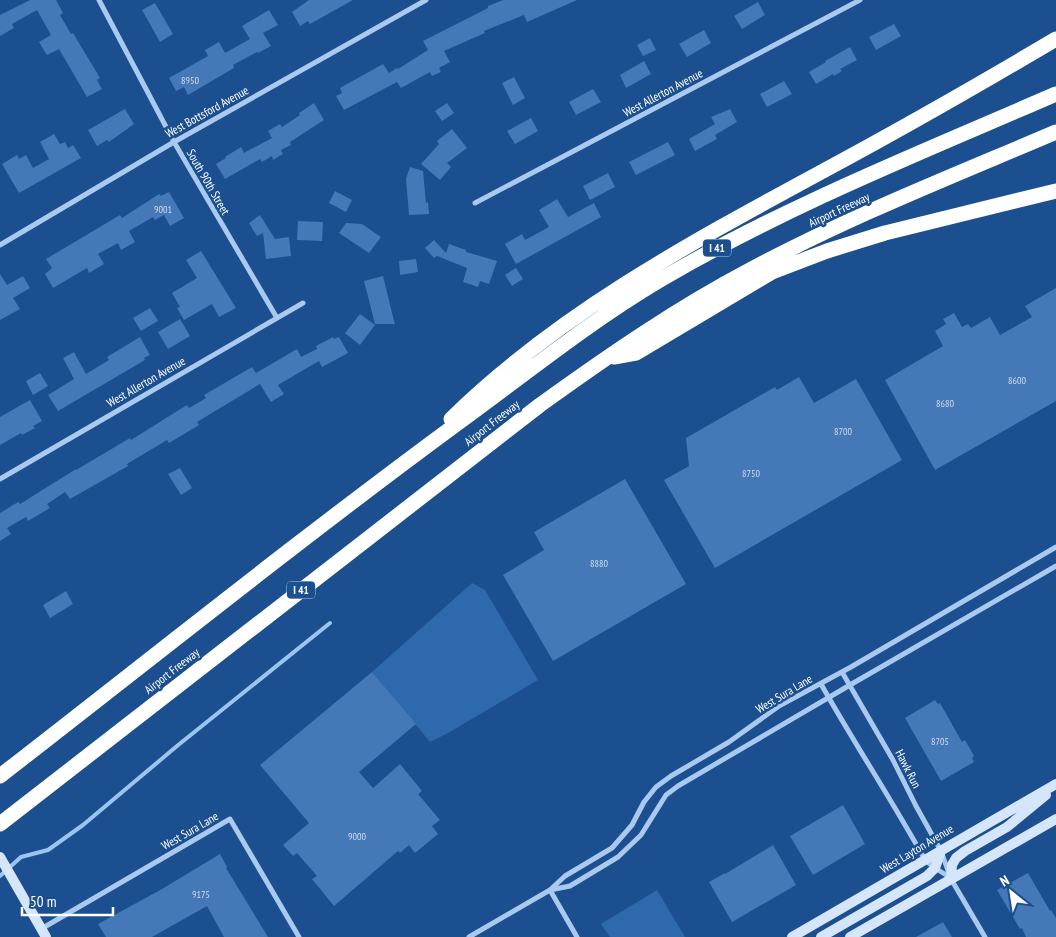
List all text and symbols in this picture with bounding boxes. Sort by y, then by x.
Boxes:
street label: West Allerton Avenue [620,65,705,120]
house number: 8950 [181,74,200,87]
street label: West Bottsford Avenue [162,82,251,141]
street label: South 90th Street [184,146,234,218]
street label: Airport Freeway [806,189,872,230]
house number: 9001 [154,203,172,216]
road number: I 41 [703,240,731,256]
street label: West Allerton Avenue [104,353,188,410]
house number: 8600 [1008,374,1027,387]
street label: Airport Freeway [461,396,523,449]
house number: 8680 [936,397,955,410]
house number: 8700 [834,425,853,438]
house number: 8750 [742,467,761,480]
house number: 8880 [590,557,609,570]
road number: I 41 [287,582,315,598]
street label: Airport Freeway [141,644,203,697]
street label: West Sura Lane [753,671,815,716]
house number: 8705 [931,735,949,748]
street label: Hawk Run [892,747,925,791]
street label: West Sura Lane [159,808,221,853]
street label: West Layton Avenue [877,821,956,876]
house number: 9000 [348,830,367,843]
north arrow [986,867,1036,917]
text: N [997,871,1012,890]
scale bar [22,884,114,916]
house number: 9175 [192,888,210,901]
text: 50 m [30,892,56,911]

